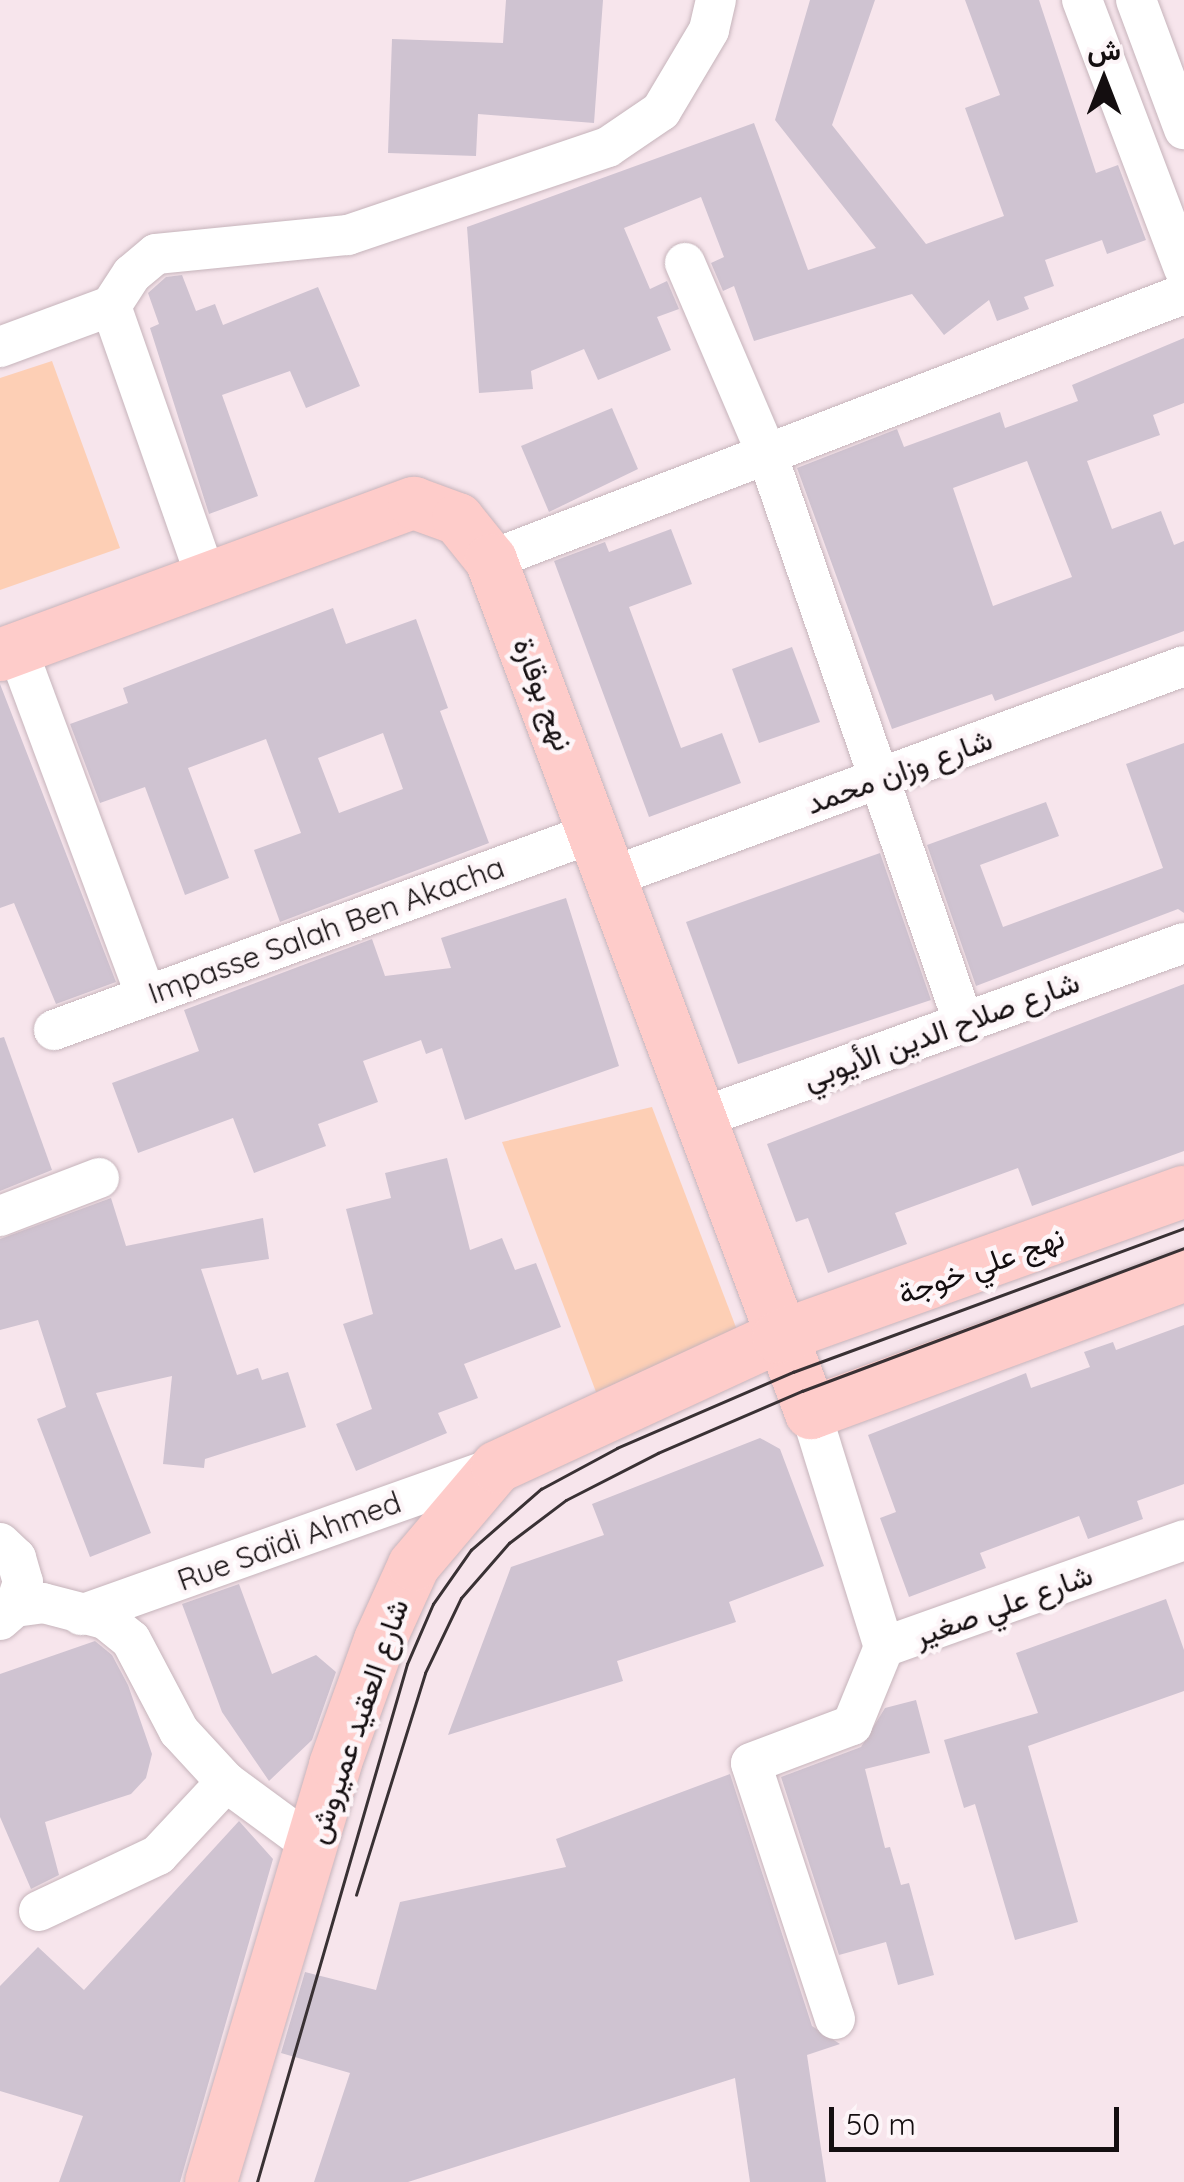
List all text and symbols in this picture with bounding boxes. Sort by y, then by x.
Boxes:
north arrow [1054,30,1154,130]
text: ش [1087,32,1121,67]
street label: نهج بوقارة [506,632,582,756]
street label: شارع وزان محمد [801,721,997,821]
street label: Impasse Salah Ben Akacha [143,849,509,1011]
street label: شارع صلاح الدين الأيوبي [798,963,1084,1097]
street label: نهج علي خوجة [893,1218,1069,1312]
street label: Rue Saïdi Ahmed [172,1484,406,1598]
street label: شارع علي صغير [909,1556,1097,1654]
street label: شارع العقيد عميروش [298,1594,416,1848]
scale bar [834,2087,1124,2149]
text: 50 m [846,2105,916,2143]

